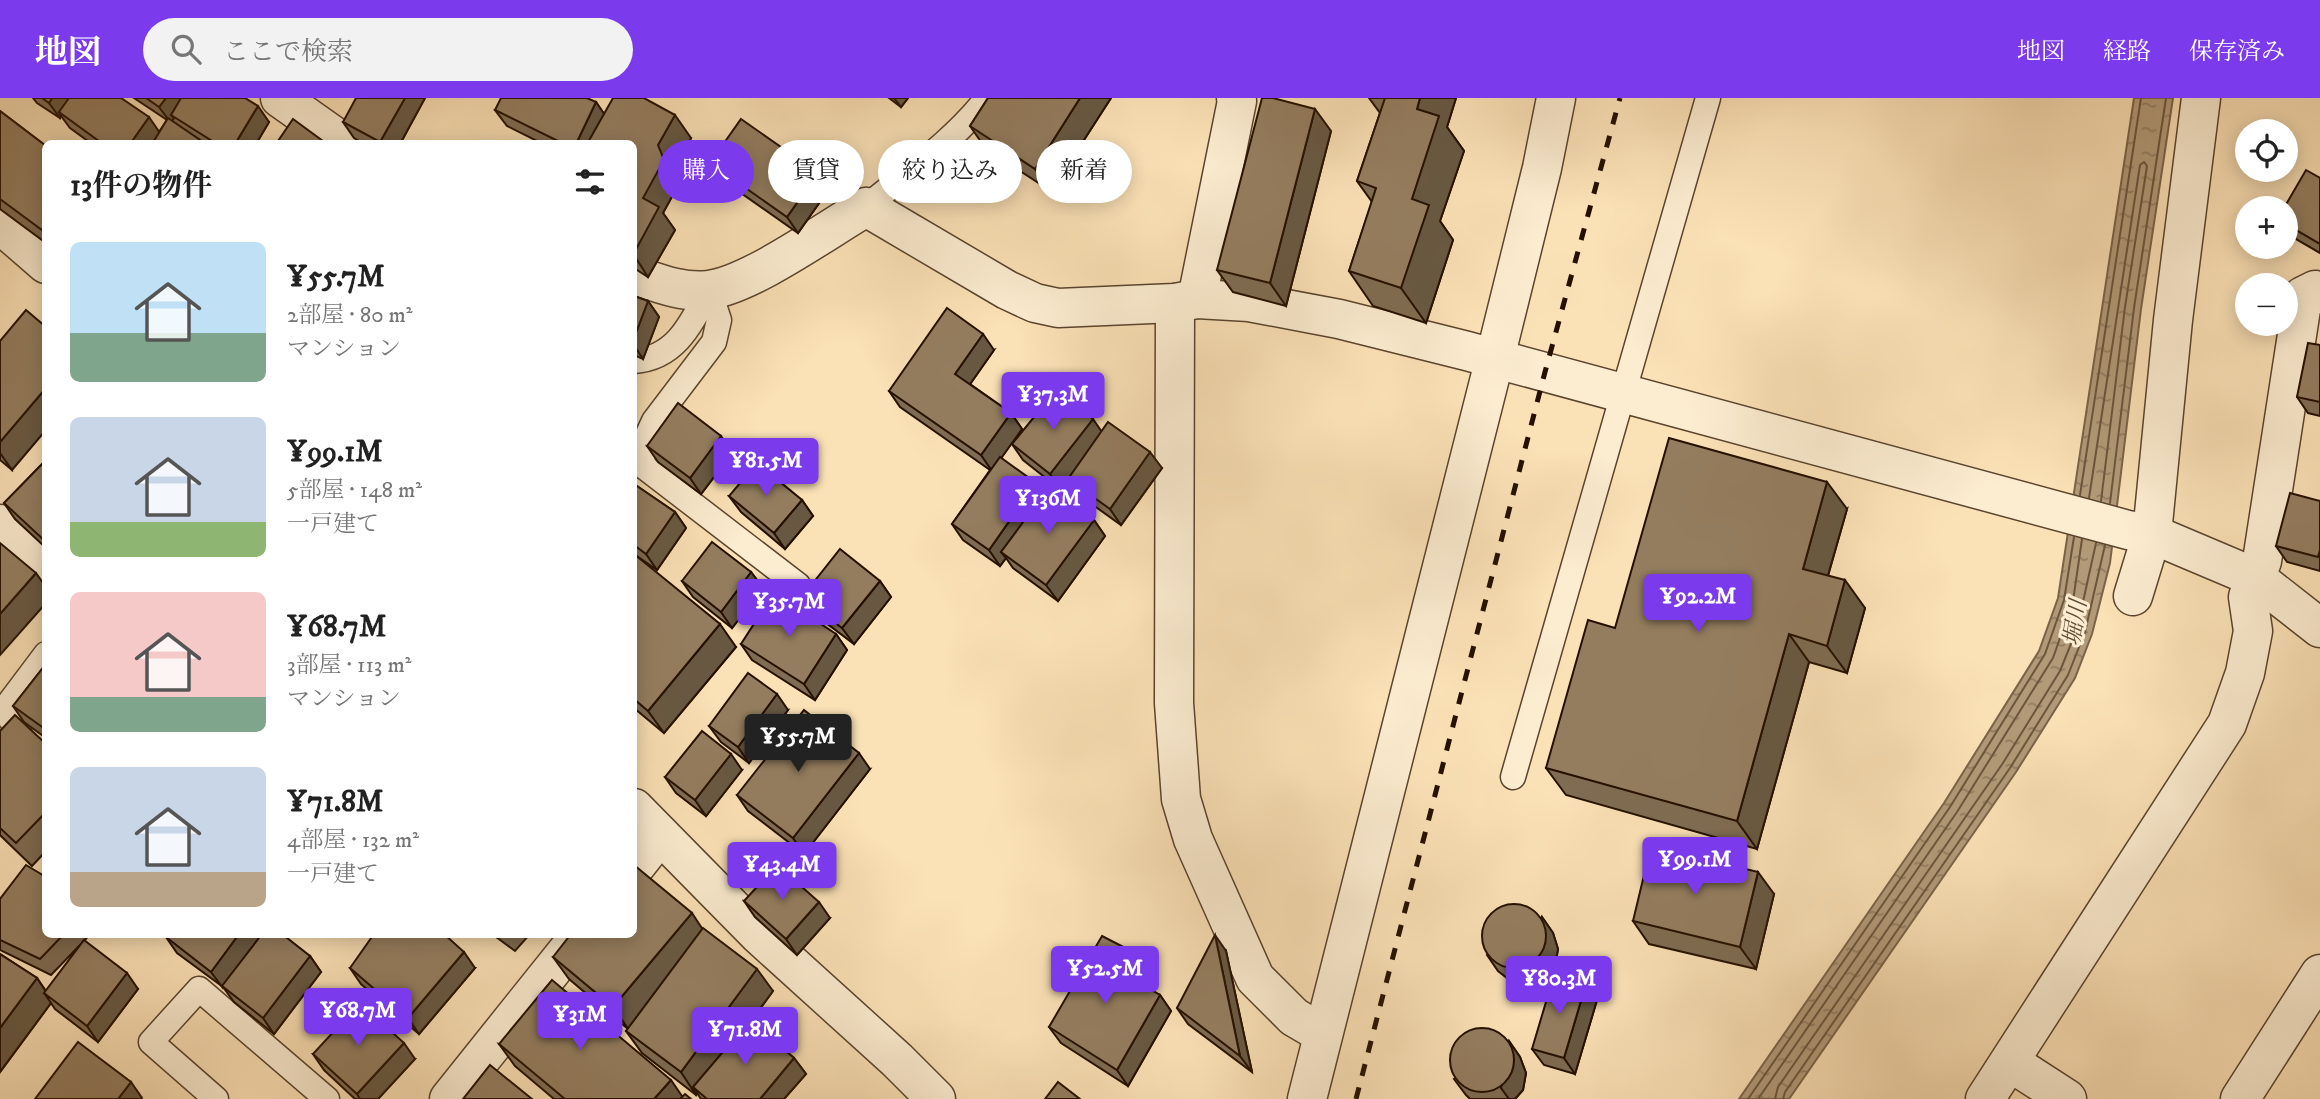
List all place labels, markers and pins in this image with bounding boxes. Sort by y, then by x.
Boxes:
pin: ¥37.3M [996,372,1110,432]
pin: ¥81.5M [709,438,823,498]
pin: ¥136M [999,476,1097,536]
pin: ¥92.2M [1641,574,1755,634]
pin: ¥35.7M [732,580,846,639]
pin: ¥55.7M [741,714,855,774]
pin: ¥99.1M [1638,838,1752,897]
pin: ¥43.4M [725,842,839,902]
pin: ¥52.5M [1048,946,1162,1006]
pin: ¥80.3M [1502,956,1616,1016]
pin: ¥68.7M [301,988,415,1048]
pin: ¥31M [539,992,621,1052]
pin: ¥71.8M [688,1007,802,1067]

